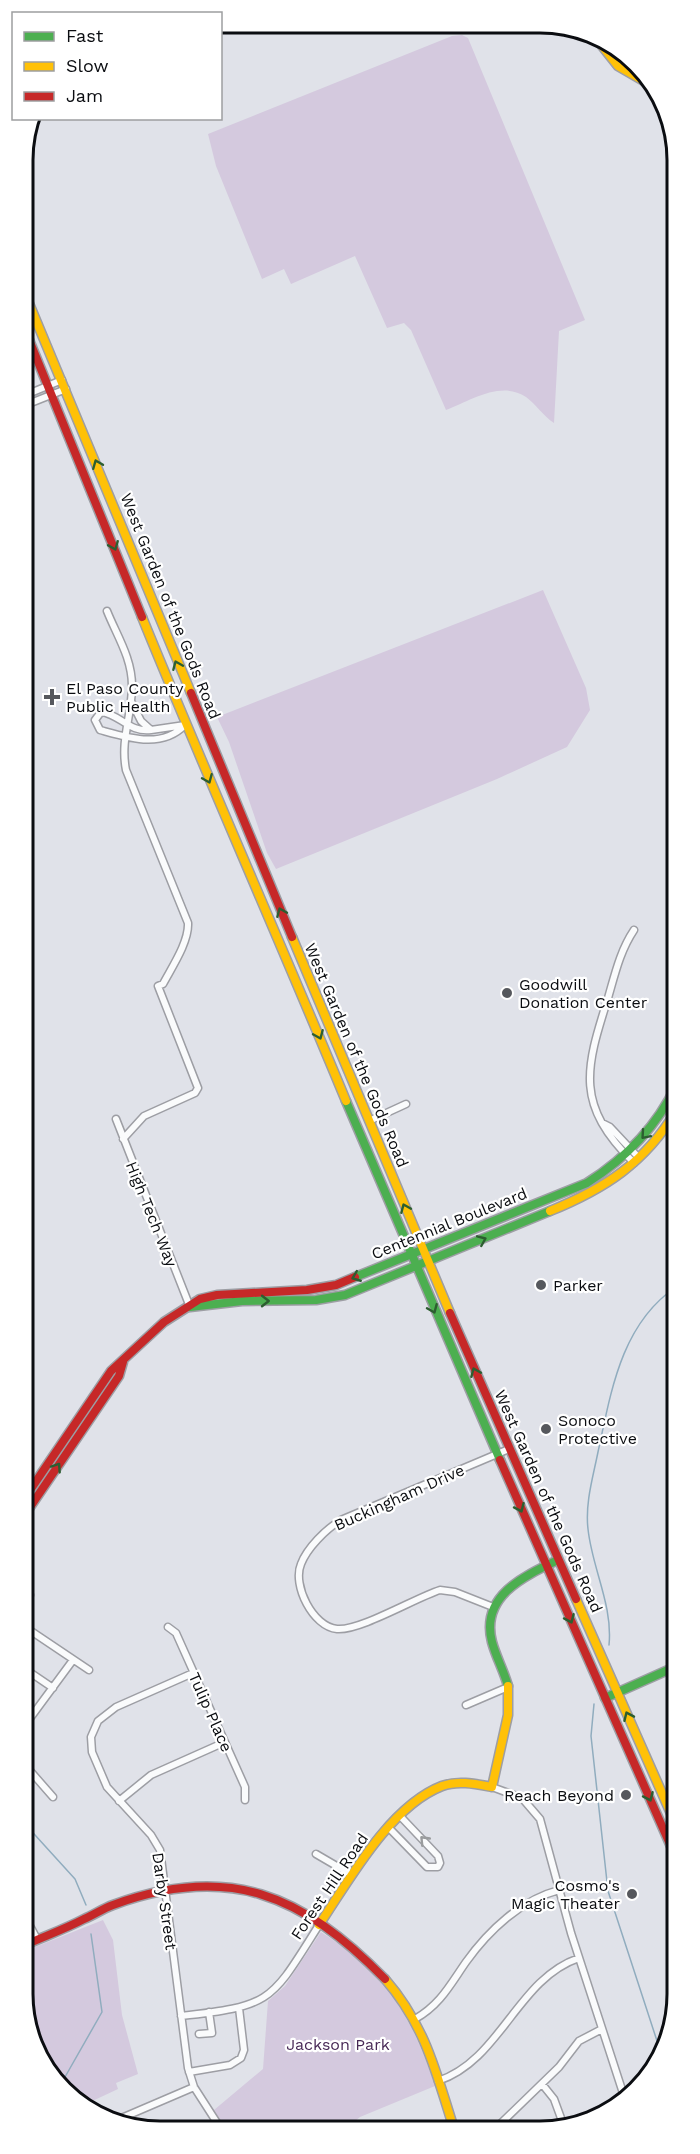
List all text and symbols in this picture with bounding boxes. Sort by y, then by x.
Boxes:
legend [12,12,222,120]
text: Fast [66,25,104,46]
text: Slow [66,55,109,76]
text: Jam [66,85,103,106]
one-way arrow [92,459,104,470]
street label: West Garden of the Gods Road [116,490,225,722]
one-way arrow [107,539,119,550]
one-way arrow [172,660,184,671]
place label: El Paso County Public Health [66,679,184,716]
marker: El Paso County Public Health [43,688,61,706]
one-way arrow [201,773,213,784]
one-way arrow [276,907,288,918]
street label: West Garden of the Gods Road [301,940,413,1170]
place label: Goodwill Donation Center [519,975,648,1012]
marker: Goodwill Donation Center [500,986,514,1000]
one-way arrow [312,1029,324,1040]
one-way arrow [641,1128,652,1139]
street label: High Tech Way [122,1159,182,1270]
street label: Centennial Boulevard [369,1184,530,1263]
one-way arrow [400,1203,412,1214]
one-way arrow [476,1235,487,1247]
one-way arrow [351,1270,362,1282]
place label: Parker [553,1276,603,1295]
marker: Parker [534,1278,548,1292]
one-way arrow [260,1295,269,1307]
one-way arrow [426,1302,438,1313]
one-way arrow [470,1368,482,1379]
street label: West Garden of the Gods Road [491,1387,606,1616]
place label: Sonoco Protective [558,1411,637,1448]
marker: Sonoco Protective [539,1422,553,1436]
street label: Buckingham Drive [331,1460,467,1535]
one-way arrow [50,1463,61,1474]
one-way arrow [513,1501,525,1512]
one-way arrow [563,1613,575,1624]
street label: Tulip Place [185,1669,237,1755]
one-way arrow [623,1711,635,1722]
place label: Reach Beyond [504,1786,614,1805]
marker: Reach Beyond [619,1788,633,1802]
one-way arrow [642,1791,654,1802]
street label: Forest Hill Road [287,1829,372,1943]
one-way arrow [420,1837,431,1848]
street label: Darby Street [148,1851,181,1951]
place label: Cosmo's Magic Theater [511,1876,620,1913]
marker: Cosmo's Magic Theater [625,1887,639,1901]
park label: Jackson Park [286,2035,390,2054]

